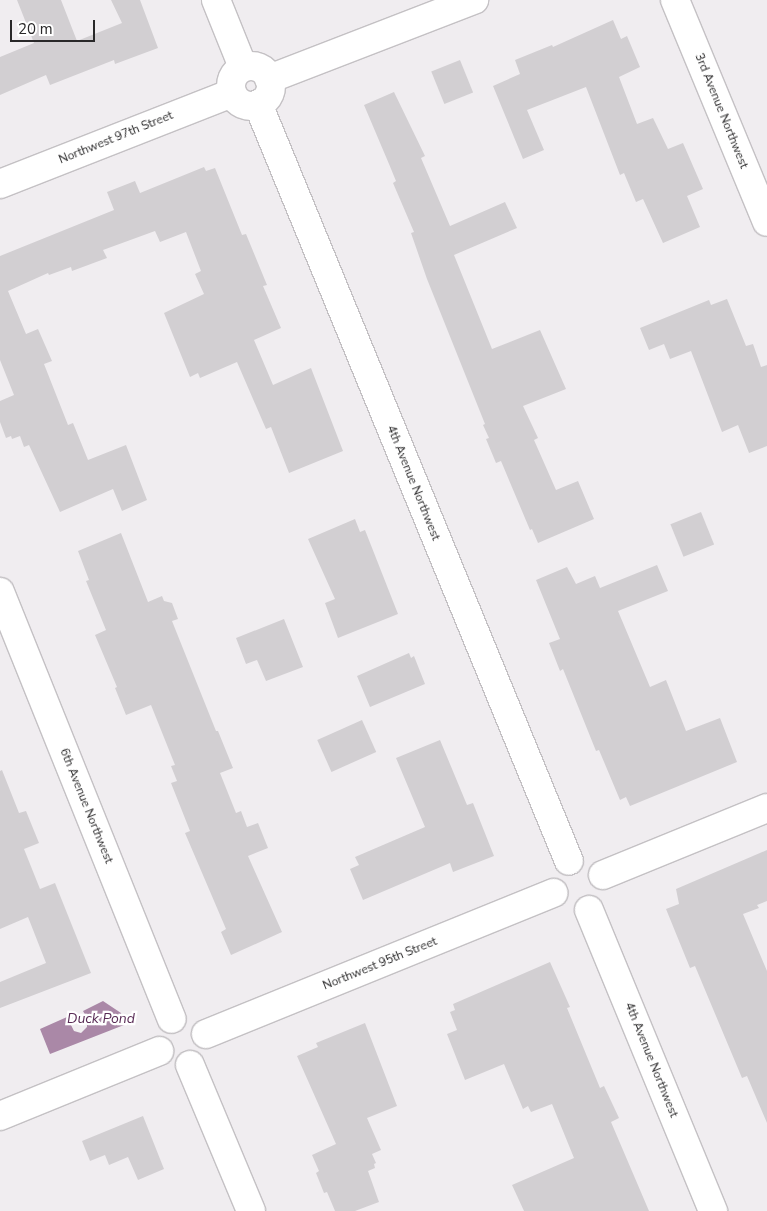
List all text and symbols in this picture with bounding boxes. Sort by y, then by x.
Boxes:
scale bar [12,10,98,42]
text: 20 m [18,19,53,39]
street label: 3rd Avenue Northwest [691,51,751,171]
street label: Northwest 97th Street [57,109,175,167]
street label: 4th Avenue Northwest [383,423,443,543]
street label: 6th Avenue Northwest [56,746,116,866]
street label: Northwest 95th Street [321,935,439,993]
street label: 4th Avenue Northwest [621,1000,681,1120]
water label: Duck Pond [67,1011,135,1027]

